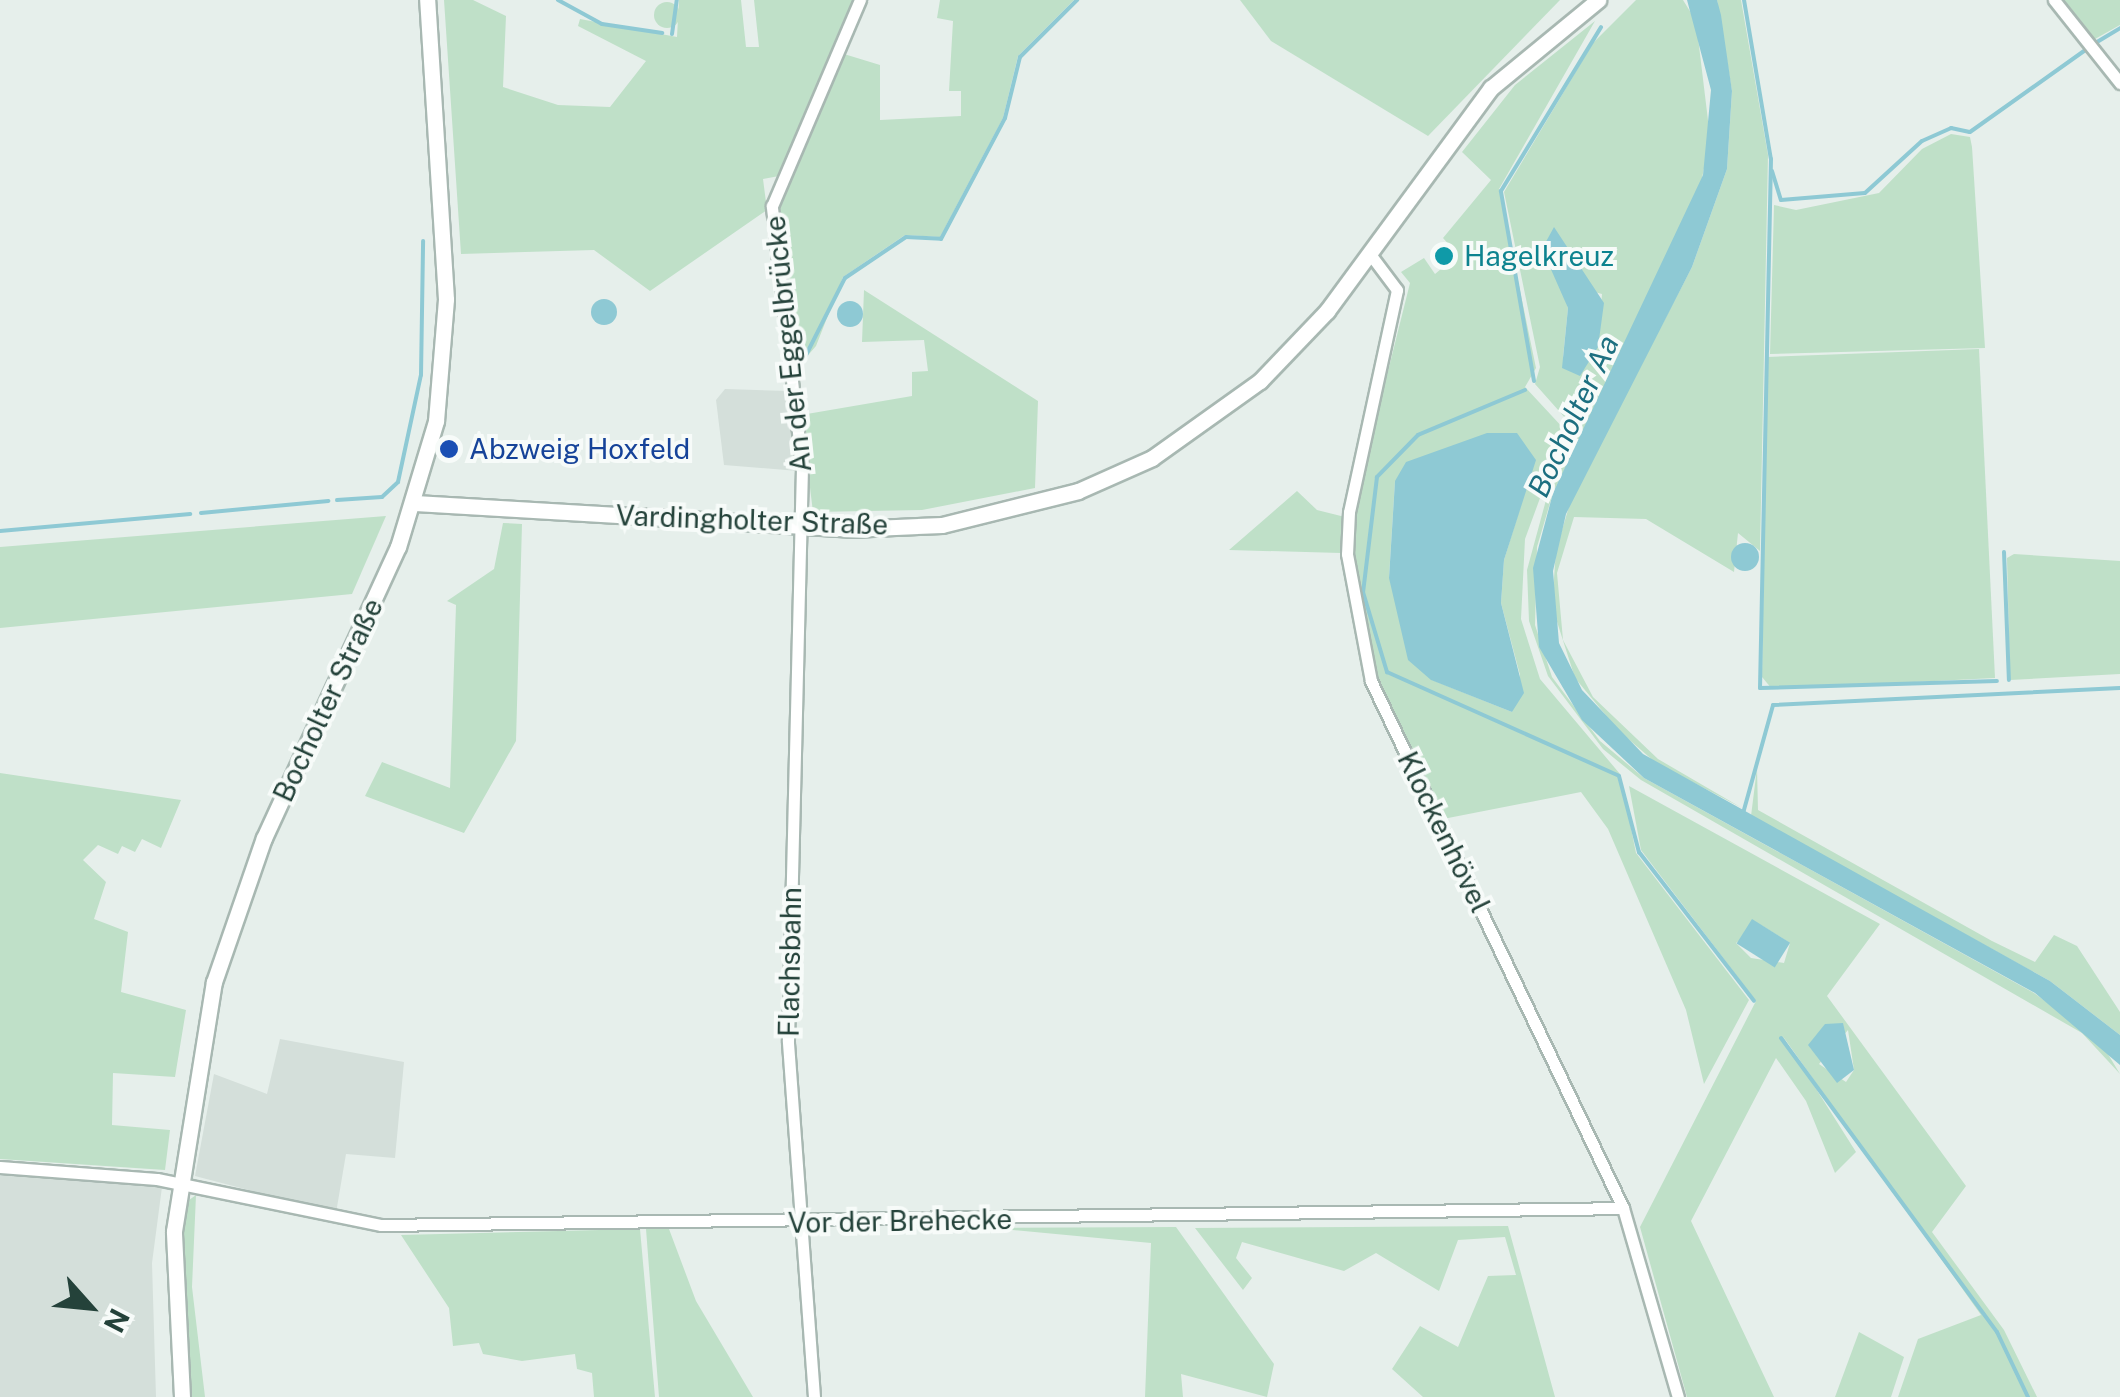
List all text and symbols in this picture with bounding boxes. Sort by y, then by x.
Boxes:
street label: An der Eggelbrücke [758,214,818,474]
place label: Hagelkreuz [1464,239,1614,273]
marker: Hagelkreuz [1433,245,1455,267]
water label: Bocholter Aa [1520,329,1626,503]
place label: Abzweig Hoxfeld [469,432,690,466]
marker: Abzweig Hoxfeld [438,438,460,460]
street label: Vardingholter Straße [615,498,889,542]
street label: Bocholter Straße [266,593,390,807]
street label: Klockenhövel [1391,746,1497,918]
street label: Flachsbahn [772,887,808,1037]
street label: Vor der Brehecke [787,1202,1013,1240]
north arrow [40,1257,140,1357]
text: N [98,1304,137,1338]

